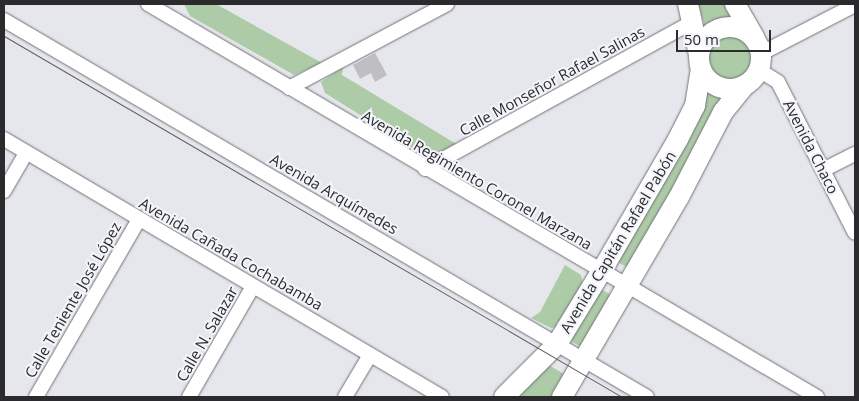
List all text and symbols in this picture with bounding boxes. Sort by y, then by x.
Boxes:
scale bar [679,20,774,52]
street label: Calle Monseñor Rafael Salinas [456,22,648,140]
text: 50 m [684,29,719,49]
street label: Avenida Chaco [780,97,842,197]
street label: Avenida Regimiento Coronel Marzana [359,107,595,253]
street label: Avenida Capitán Rafael Pabón [556,148,680,336]
street label: Avenida Arquímedes [267,150,401,238]
street label: Avenida Cañada Cochabamba [136,194,326,314]
street label: Calle Teniente José López [21,219,125,381]
street label: Calle N. Salazar [172,283,242,385]

